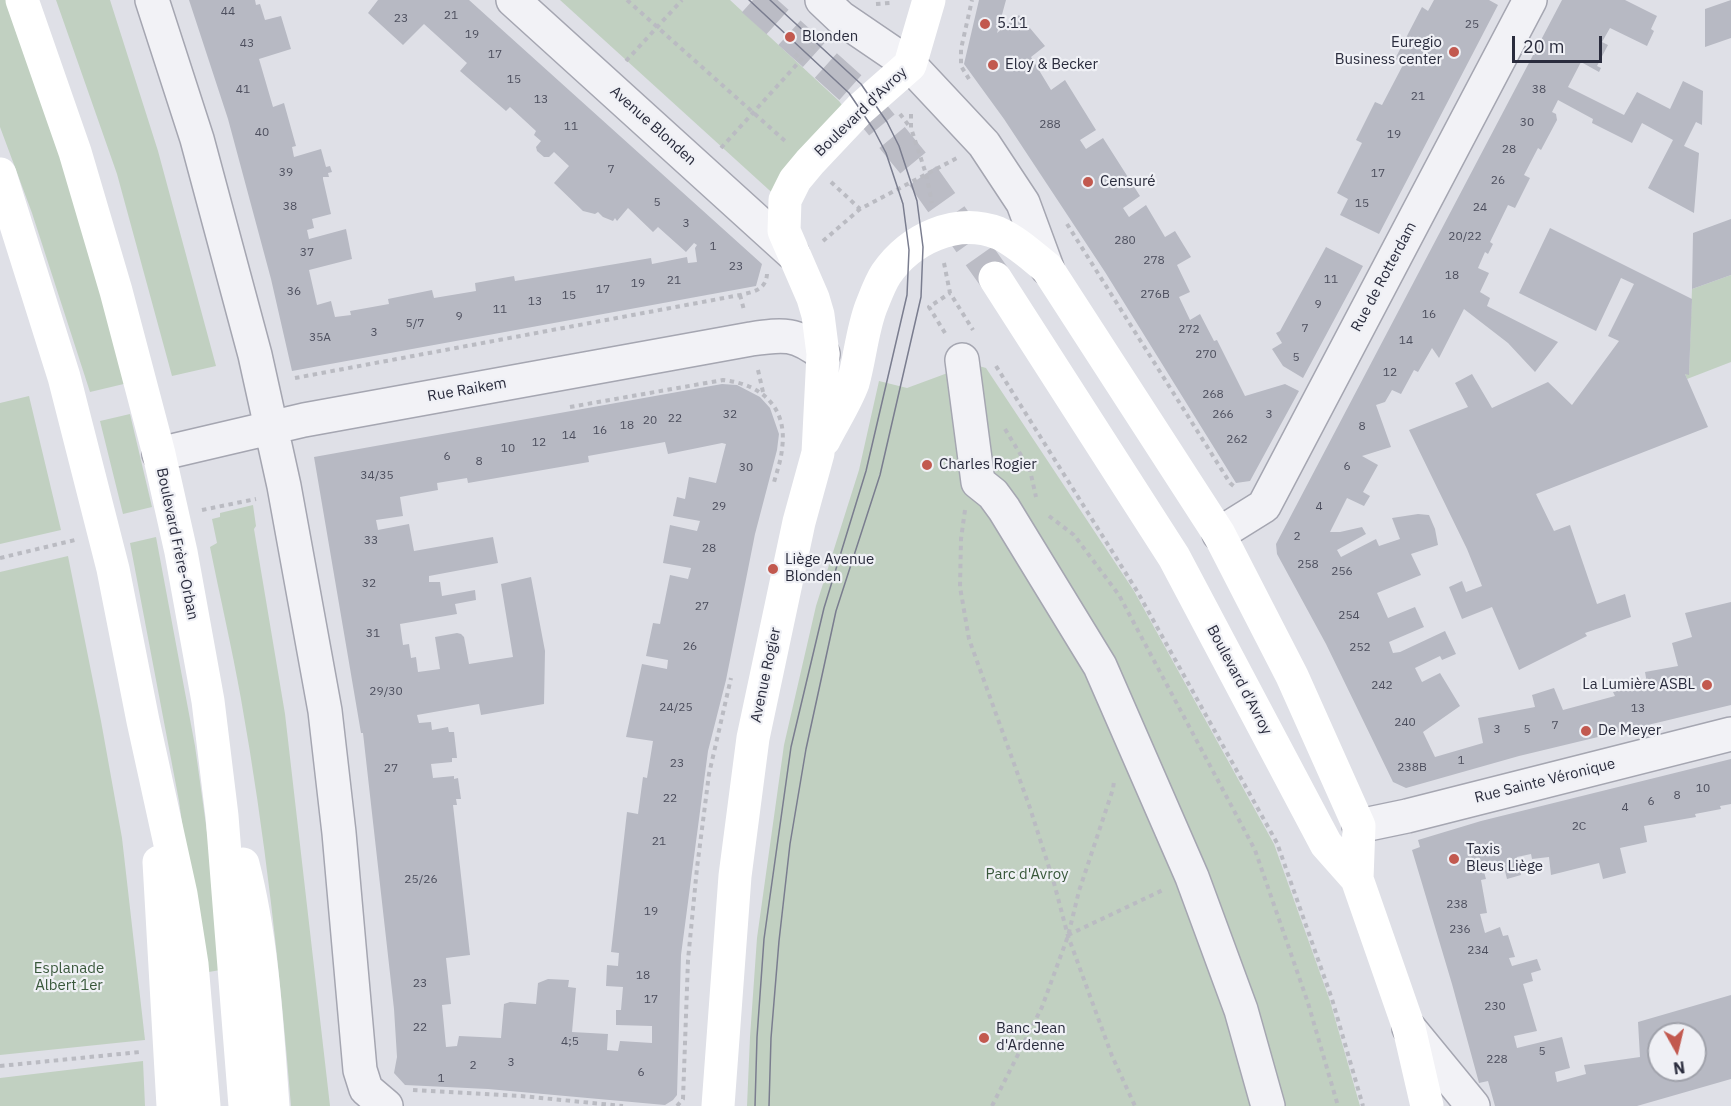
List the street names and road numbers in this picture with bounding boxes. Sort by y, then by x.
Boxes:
street label: Boulevard d'Avroy [811,63,911,161]
street label: Avenue Blonden [606,83,700,169]
street label: Rue de Rotterdam [1347,219,1421,335]
street label: Rue Raikem [426,374,508,406]
street label: Boulevard Frère-Orban [152,466,202,622]
street label: Boulevard d'Avroy [1203,622,1275,738]
street label: Avenue Rogier [747,626,785,724]
street label: Rue Sainte Véronique [1473,755,1617,807]

